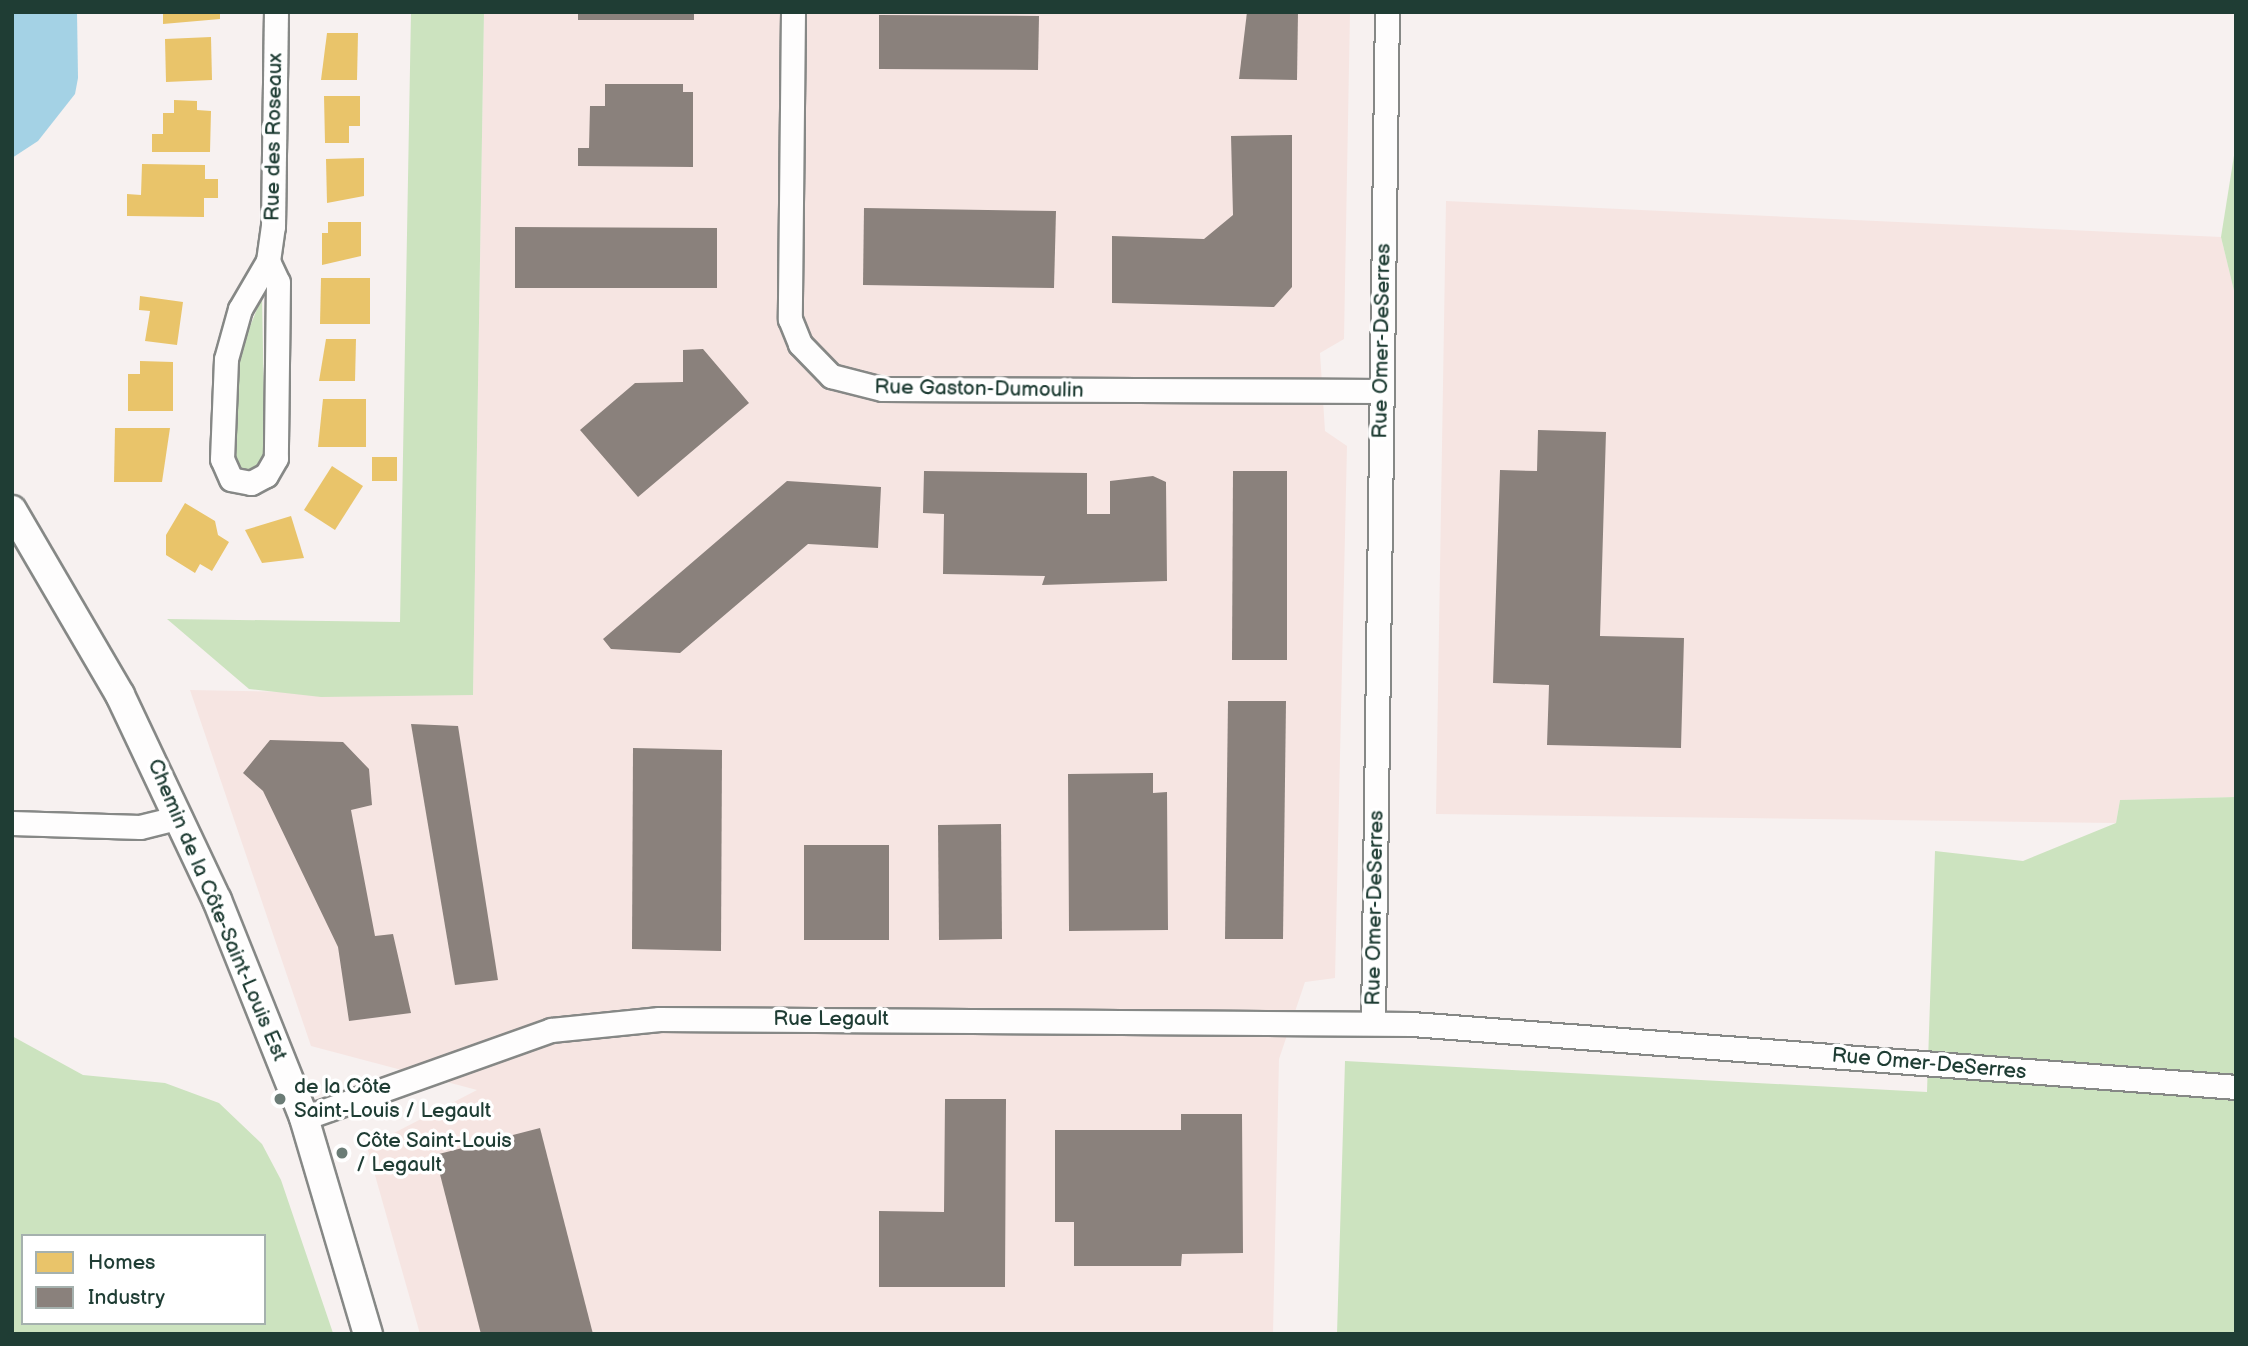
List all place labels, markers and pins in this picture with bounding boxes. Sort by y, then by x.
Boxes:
place label: de la Côte Saint-Louis / Legault [294,1074,491,1124]
marker: de la Côte Saint-Louis / Legault [272,1091,288,1107]
place label: Côte Saint-Louis / Legault [356,1128,512,1178]
marker: Côte Saint-Louis / Legault [334,1145,350,1161]

